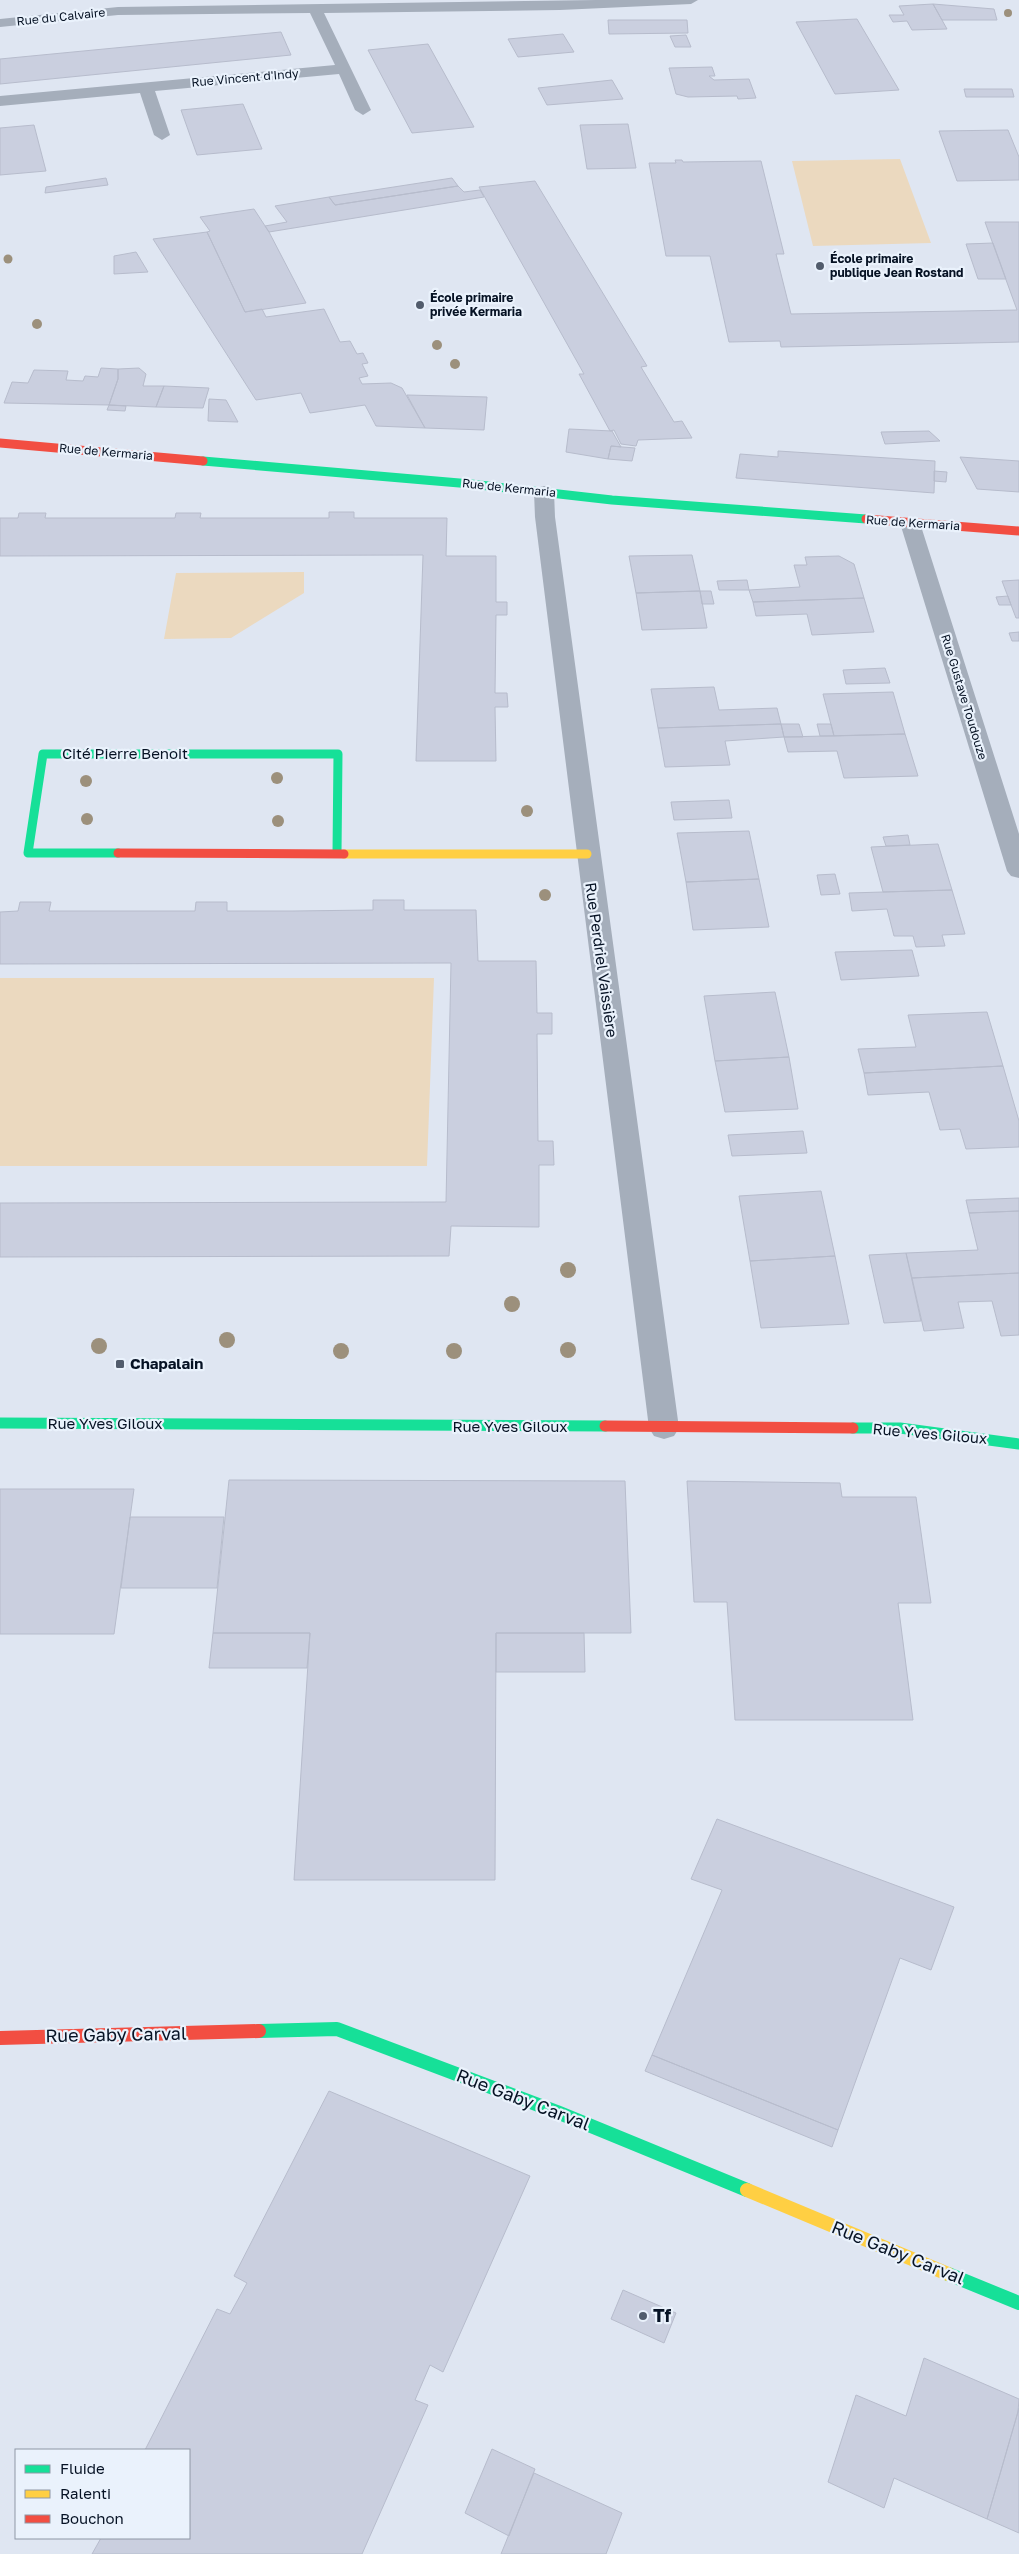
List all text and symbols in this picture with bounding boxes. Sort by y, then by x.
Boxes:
street label: Rue du Calvaire [16,4,106,29]
street label: Rue Vincent d'Indy [191,65,299,90]
place label: École primaire publique Jean Rostand [830,251,963,280]
marker: École primaire publique Jean Rostand [814,260,826,272]
place label: École primaire privée Kermaria [430,290,522,319]
marker: École primaire privée Kermaria [414,299,426,311]
street label: Rue de Kermaria [58,440,154,463]
street label: Rue de Kermaria [461,475,557,500]
street label: Rue de Kermaria [866,512,961,533]
street label: Rue Gustave Toudouze [938,632,991,762]
street label: Cité Pierre Benoit [62,744,188,762]
street label: Rue Perdriel Vaissière [582,881,622,1039]
place label: Chapalain [130,1354,203,1372]
marker: Chapalain [114,1358,126,1370]
street label: Rue Yves Giloux [48,1414,162,1432]
street label: Rue Yves Giloux [453,1417,567,1435]
street label: Rue Yves Giloux [872,1419,988,1447]
street label: Rue Gaby Carval [45,2022,187,2046]
street label: Rue Gaby Carval [453,2063,593,2135]
street label: Rue Gaby Carval [829,2215,968,2289]
place label: Tf [653,2304,671,2326]
marker: Tf [637,2310,649,2322]
legend [15,2449,190,2539]
text: Fluide [60,2459,105,2477]
text: Ralenti [60,2484,111,2502]
text: Bouchon [60,2509,124,2527]

